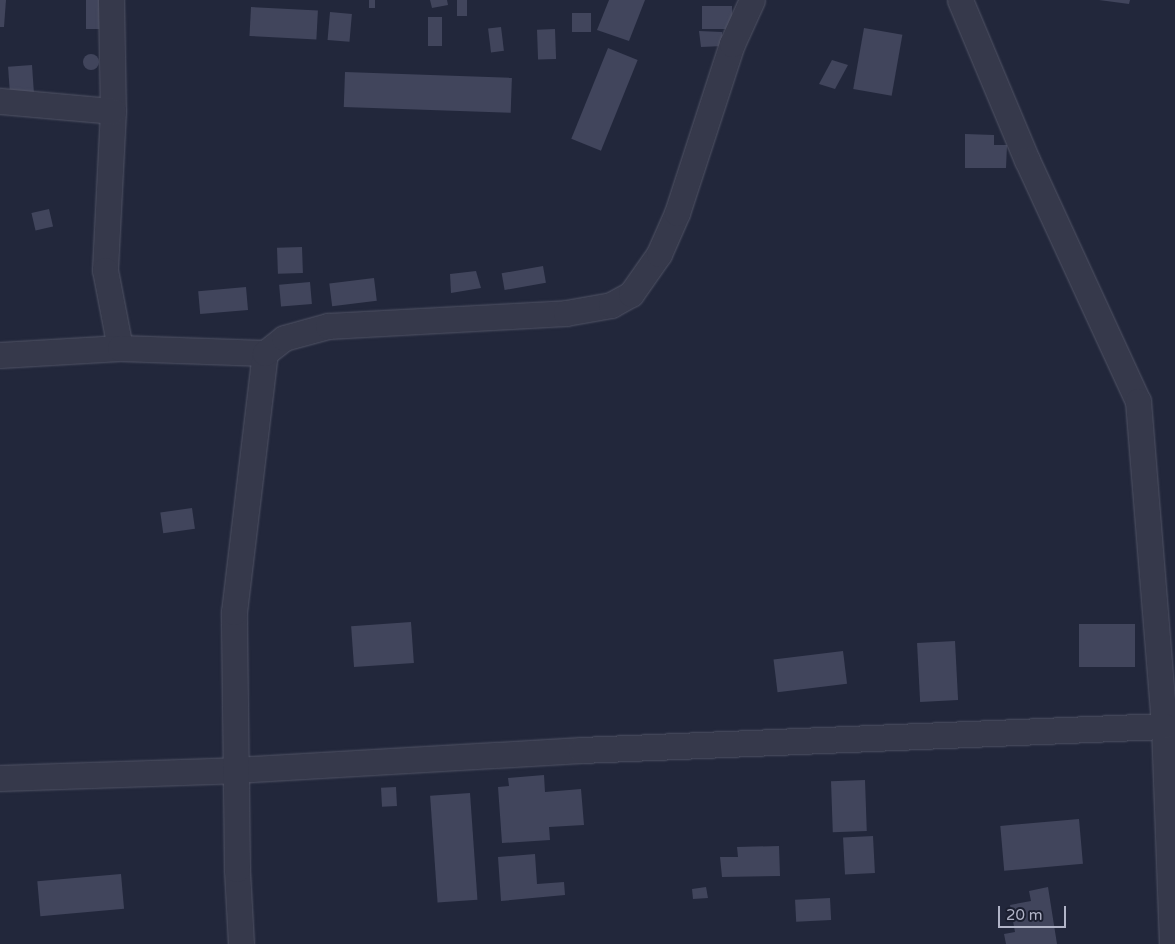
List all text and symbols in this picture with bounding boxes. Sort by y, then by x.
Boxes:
scale bar [1000,896,1068,928]
text: 20 m [1006,906,1043,924]

